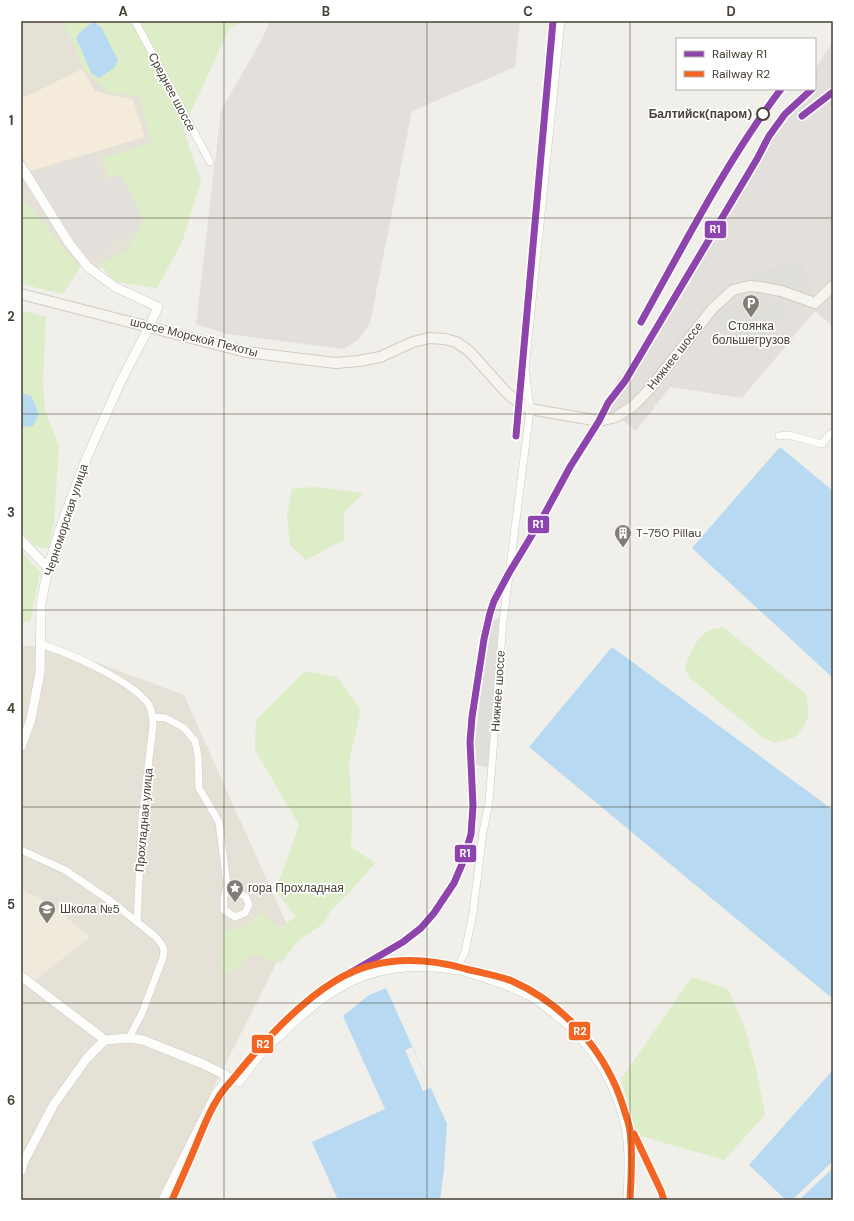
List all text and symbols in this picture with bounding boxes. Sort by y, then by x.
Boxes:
text: A [118,3,128,20]
text: B [322,3,330,20]
text: C [523,3,533,20]
text: D [726,3,736,20]
legend [676,38,816,90]
text: Railway R1 [712,46,767,62]
street label: Среднее шоссе [145,50,200,134]
text: Railway R2 [712,66,770,82]
place label: Балтийск(паром) [649,106,752,122]
marker: Балтийск(паром) [756,107,770,121]
text: 1 [9,112,13,129]
line badge: R1 [704,220,727,239]
text: R1 [710,222,720,236]
parking icon: Стоянка большегрузов [741,293,761,318]
text: 2 [7,308,15,325]
street label: шоссе Морской Пехоты [128,313,260,361]
place label: Стоянка большегрузов [712,318,790,348]
street label: Нижнее шоссе [644,319,707,393]
street label: Черноморская улица [40,462,92,578]
text: 3 [7,504,15,521]
line badge: R1 [527,515,550,534]
text: R1 [533,517,543,531]
building icon: T-750 Pillau [613,523,633,548]
place label: T-750 Pillau [636,525,701,541]
street label: Нижнее шоссе [487,649,509,732]
text: 4 [7,700,15,717]
street label: Прохладная улица [131,767,157,873]
line badge: R1 [454,844,477,863]
text: R1 [460,846,470,860]
place icon: гора Прохладная [225,878,245,903]
place label: гора Прохладная [248,880,344,896]
text: 5 [7,896,15,913]
school or university icon: Школа №5 [37,899,57,924]
place label: Школа №5 [60,901,120,917]
line badge: R2 [568,1021,591,1041]
text: R2 [573,1024,587,1038]
line badge: R2 [251,1034,274,1054]
text: R2 [256,1037,270,1051]
text: 6 [7,1092,15,1109]

